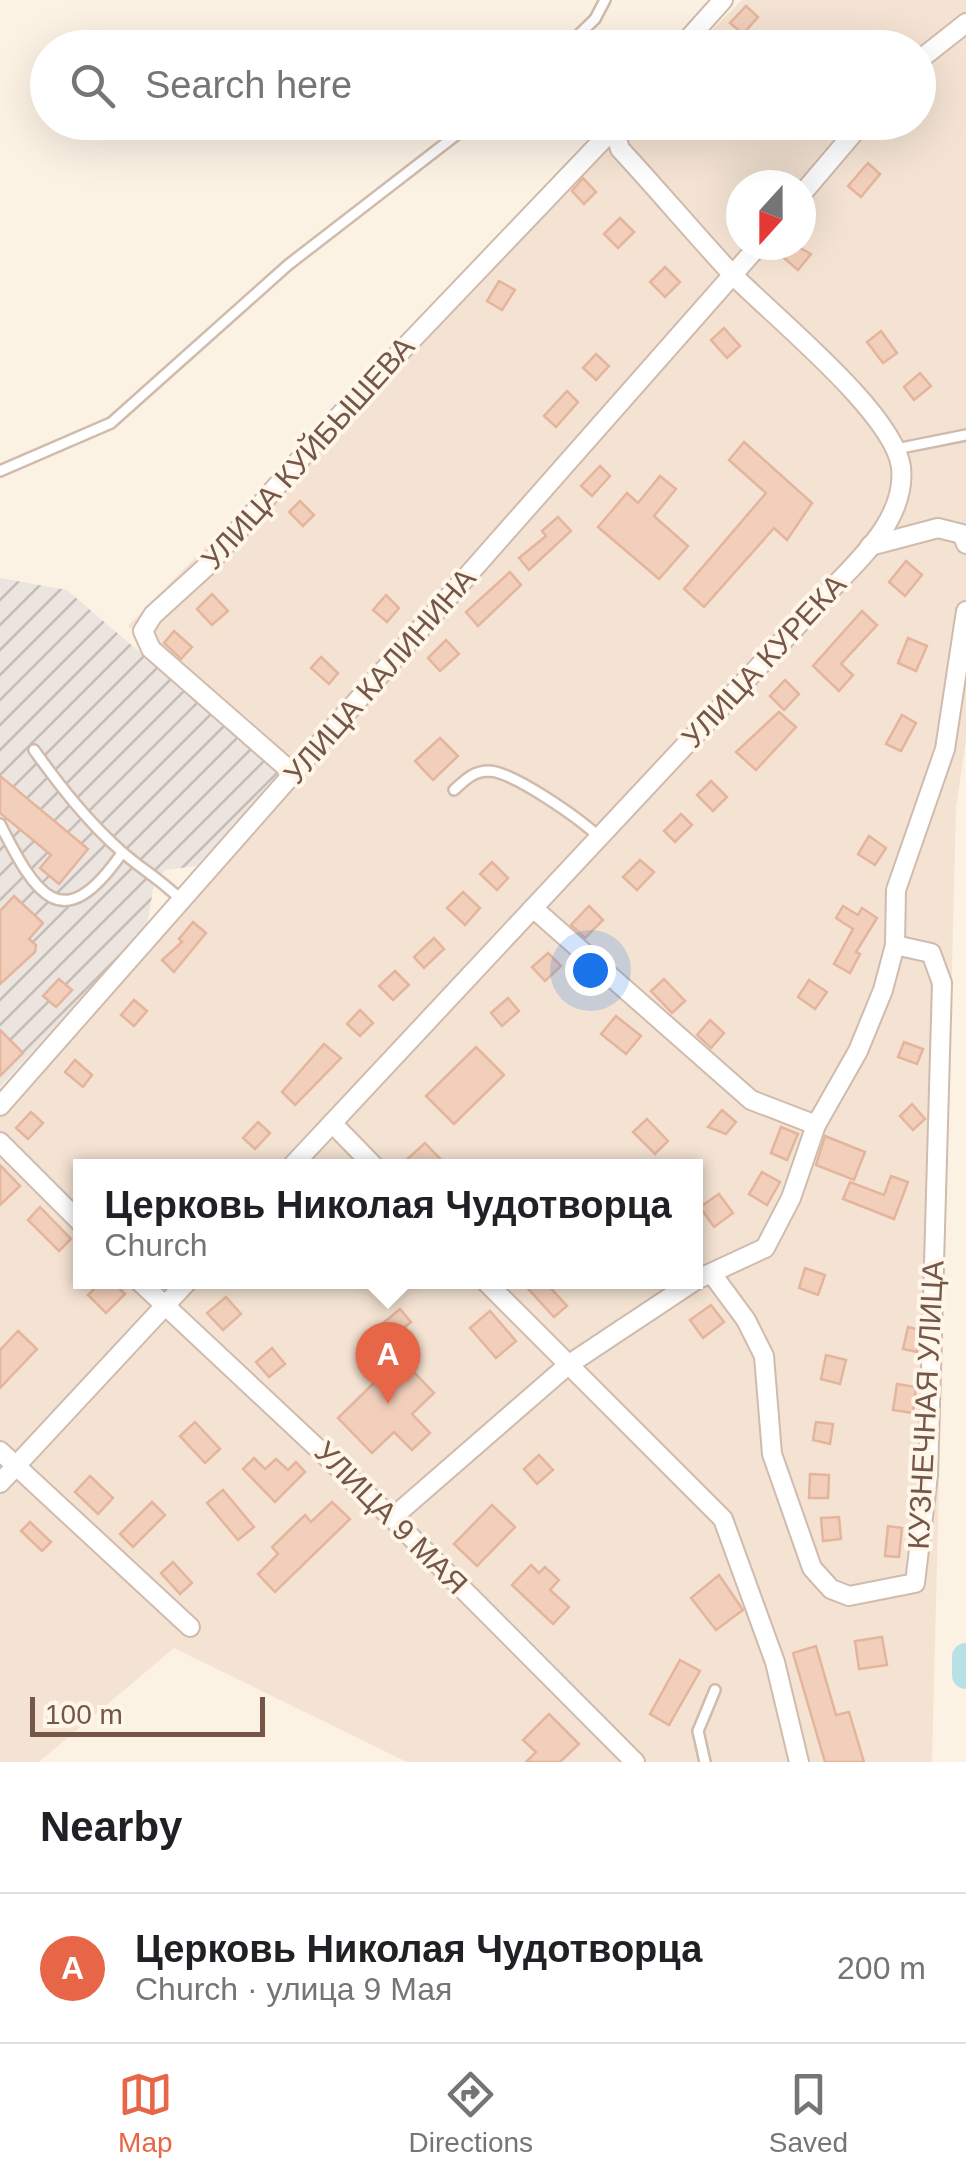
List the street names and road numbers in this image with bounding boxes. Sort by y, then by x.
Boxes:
street label: УЛИЦА КУЙБЫШЕВА [195,330,421,576]
street label: УЛИЦА КАЛИНИНА [277,561,482,790]
street label: УЛИЦА КУРЕКА [675,567,852,754]
street label: КУЗНЕЧНАЯ УЛИЦА [901,1260,950,1550]
street label: УЛИЦА 9 МАЯ [308,1435,474,1601]

